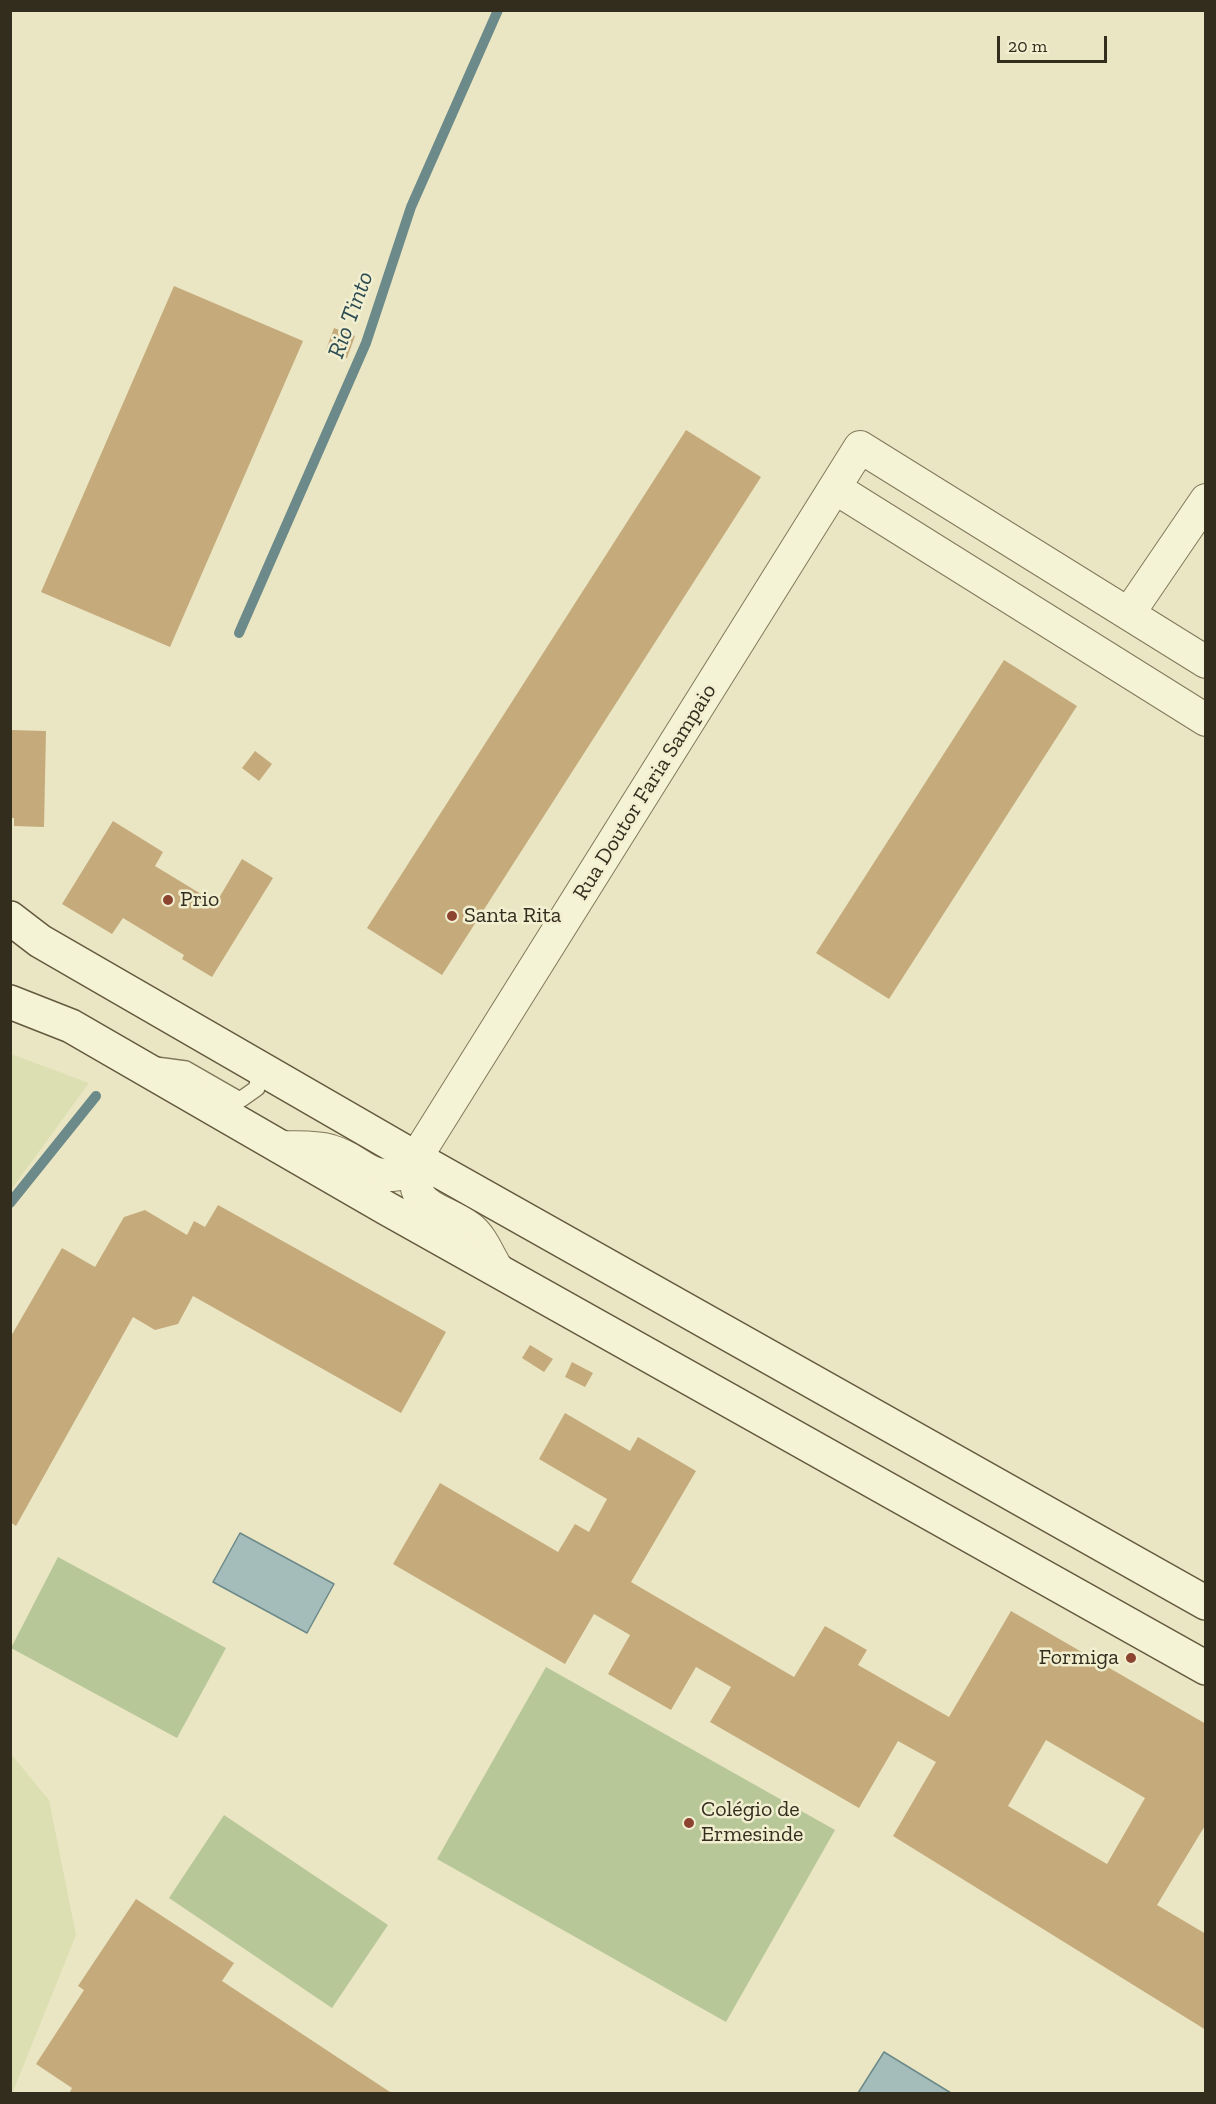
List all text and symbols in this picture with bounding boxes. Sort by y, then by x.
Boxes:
scale bar [1000,24,1110,62]
text: 20 m [1008,35,1047,57]
water label: Rio Tinto [322,268,380,362]
street label: Rua Doutor Faria Sampaio [568,679,722,905]
place label: Prio [180,887,219,913]
marker: Prio [161,893,175,907]
place label: Santa Rita [464,903,561,929]
marker: Santa Rita [445,909,459,923]
place label: Formiga [1039,1645,1119,1671]
marker: Formiga [1124,1651,1138,1665]
place label: Colégio de Ermesinde [701,1797,803,1849]
marker: Colégio de Ermesinde [682,1816,696,1830]

